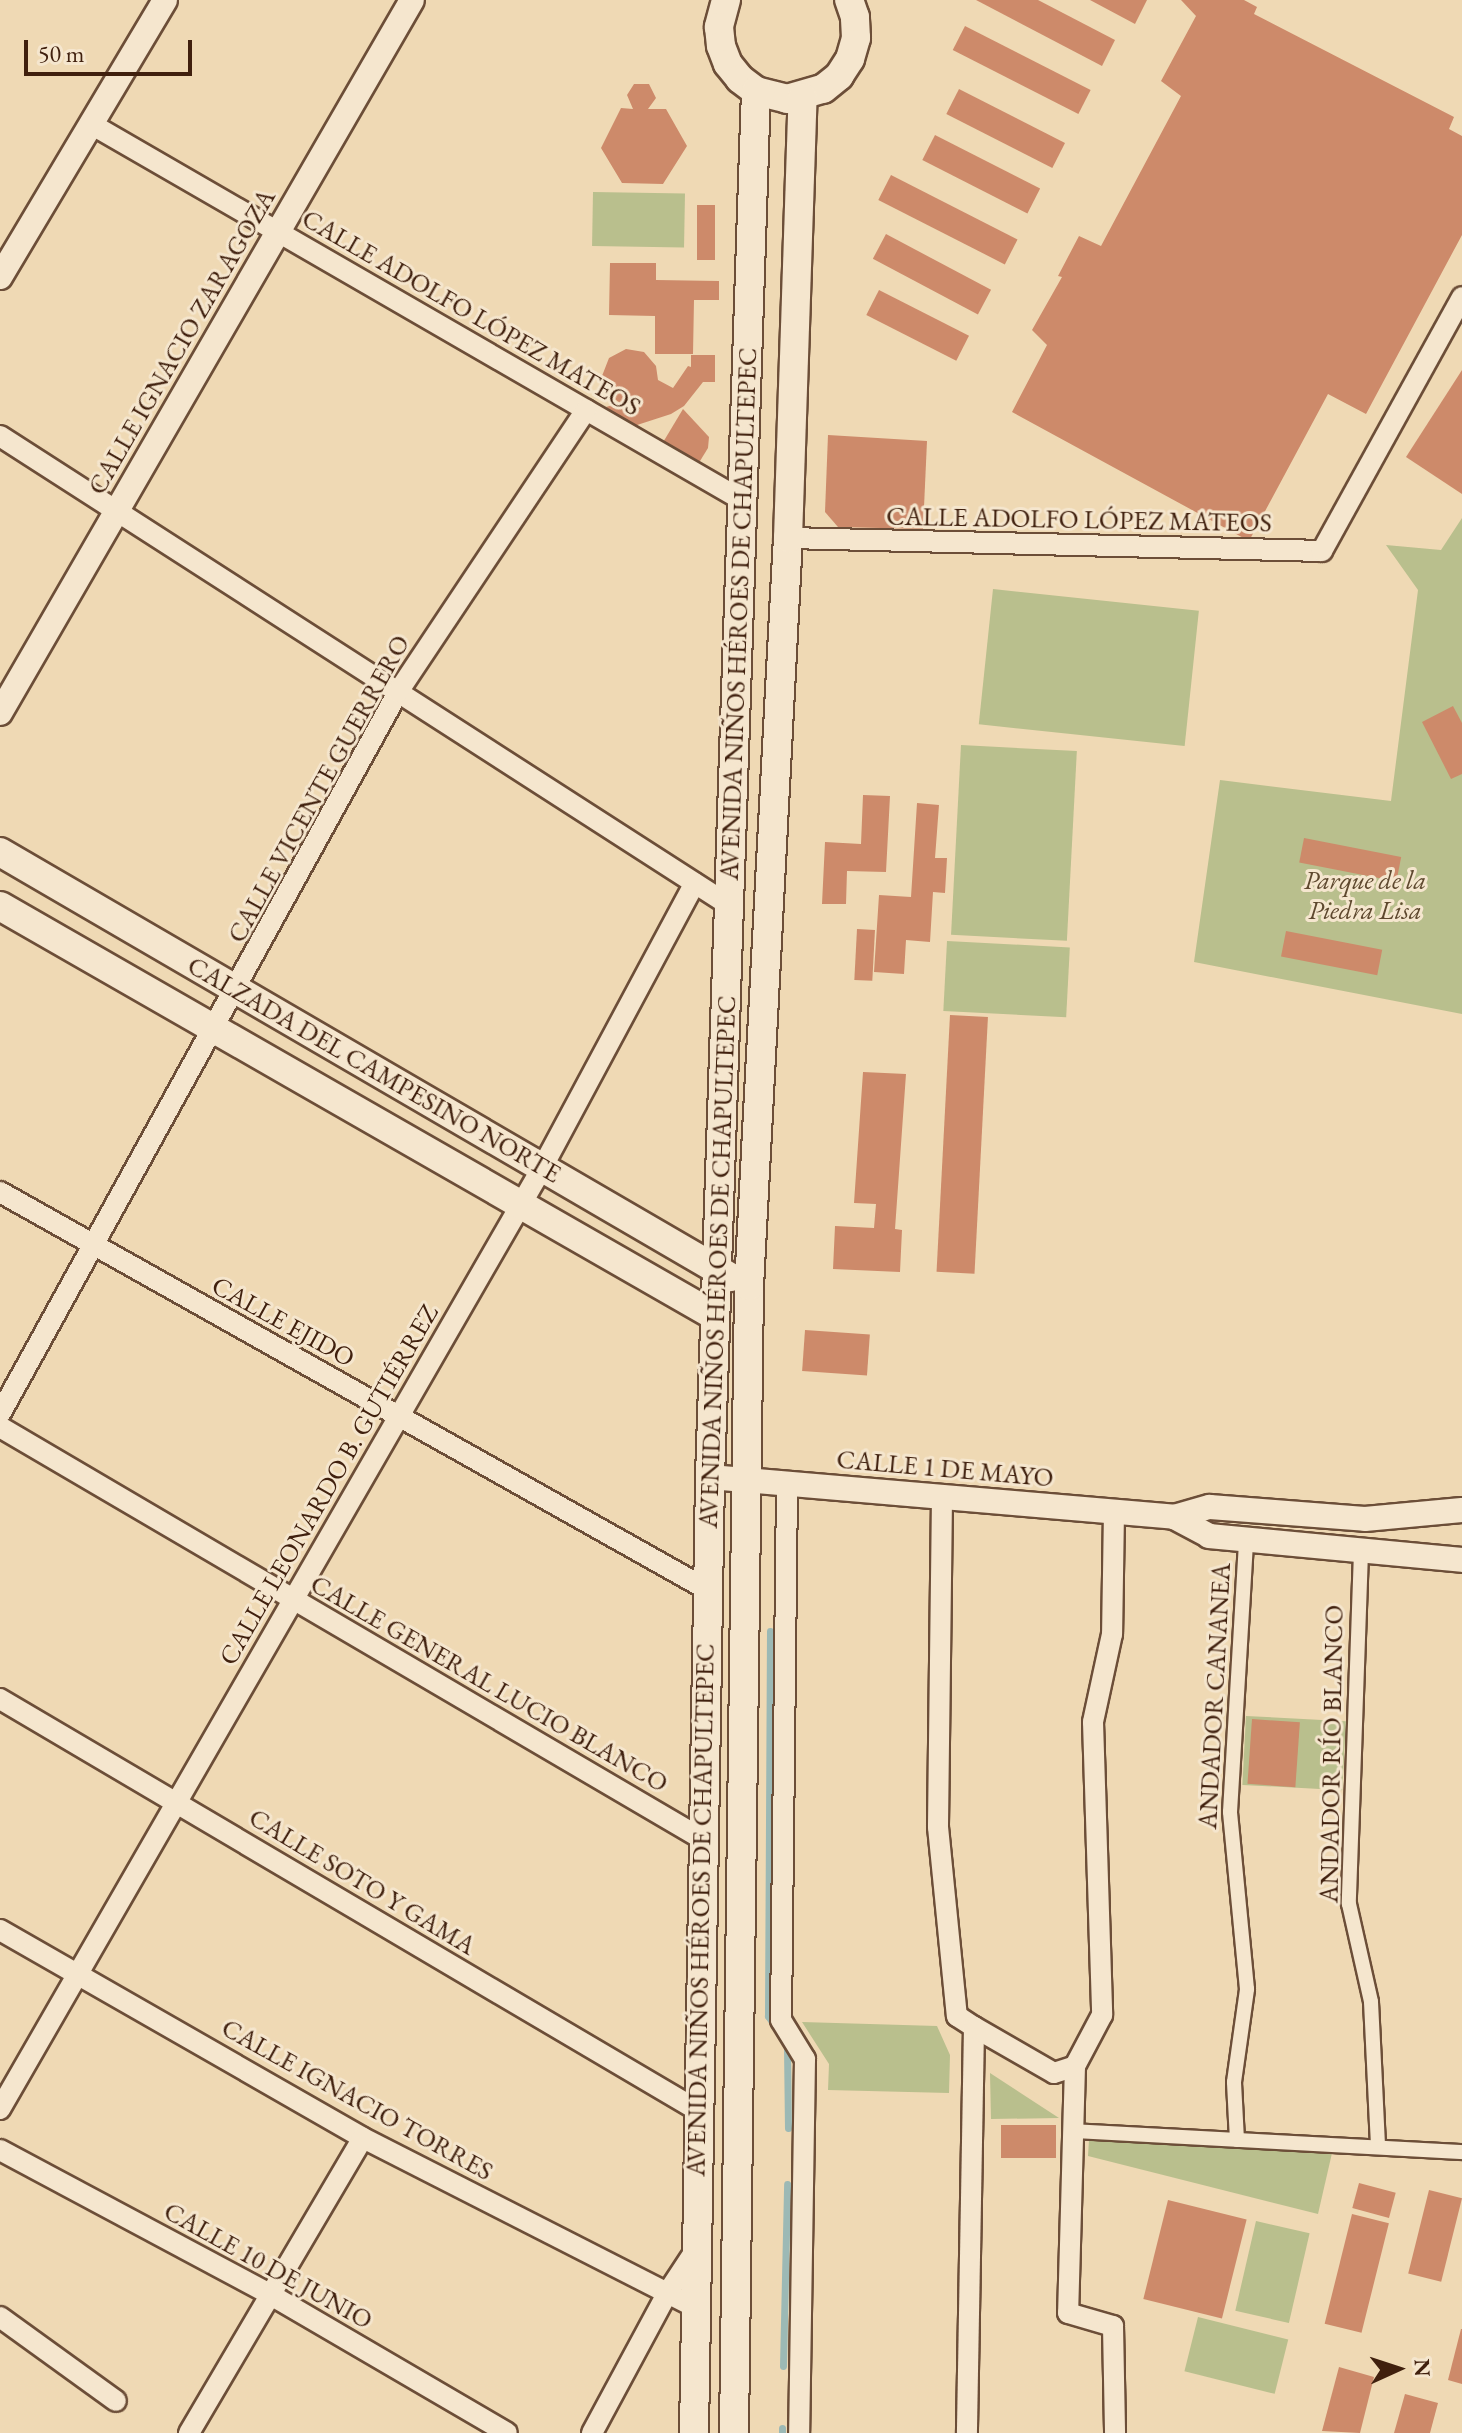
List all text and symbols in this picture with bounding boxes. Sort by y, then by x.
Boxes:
scale bar [28,24,196,74]
text: 50 m [38,38,85,69]
street label: CALLE IGNACIO ZARAGOZA [82,184,282,500]
street label: CALLE ADOLFO LÓPEZ MATEOS [296,203,646,423]
street label: AVENIDA NIÑOS HÉROES DE CHAPULTEPEC [714,347,764,881]
street label: CALLE ADOLFO LÓPEZ MATEOS [886,501,1272,539]
street label: CALLE VICENTE GUERRERO [221,630,417,948]
park label: Parque de la Piedra Lisa [1304,865,1426,926]
street label: CALZADA DEL CAMPESINO NORTE [182,950,566,1190]
street label: AVENIDA NIÑOS HÉROES DE CHAPULTEPEC [693,995,743,1529]
street label: CALLE EJIDO [206,1270,360,1374]
street label: CALLE LEONARDO B. GUTIÉRREZ [213,1299,445,1671]
street label: CALLE 1 DE MAYO [835,1444,1055,1494]
street label: ANDADOR CANANEA [1192,1562,1238,1830]
street label: CALLE GENERAL LUCIO BLANCO [305,1569,673,1799]
street label: ANDADOR RÍO BLANCO [1314,1605,1350,1903]
street label: AVENIDA NIÑOS HÉROES DE CHAPULTEPEC [681,1643,721,2177]
street label: CALLE SOTO Y GAMA [243,1802,481,1962]
street label: CALLE IGNACIO TORRES [216,2012,498,2188]
street label: CALLE 10 DE JUNIO [158,2196,378,2336]
north arrow [1358,2329,1438,2409]
text: N [1408,2358,1437,2377]

